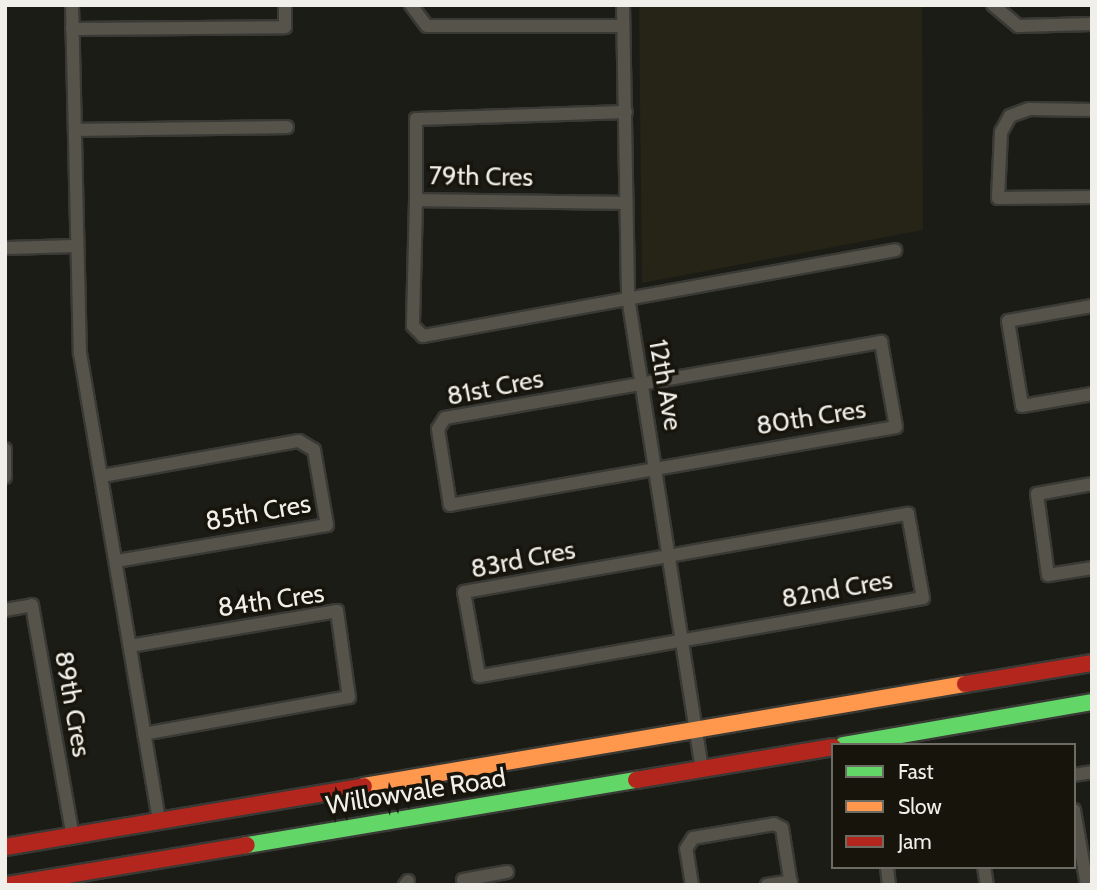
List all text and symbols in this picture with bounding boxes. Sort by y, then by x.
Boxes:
street label: 79th Cres [429,160,533,194]
street label: 12th Ave [642,337,688,433]
street label: 81st Cres [444,363,546,413]
street label: 80th Cres [754,394,868,442]
street label: 85th Cres [203,488,313,538]
street label: 83rd Cres [468,535,578,585]
street label: 82nd Cres [779,565,895,615]
street label: 84th Cres [216,578,326,624]
street label: 89th Cres [47,649,97,759]
legend [831,743,1076,869]
text: Fast [898,759,934,784]
street label: Willowvale Road [324,762,508,822]
text: Slow [898,794,942,819]
text: Jam [898,829,932,854]

